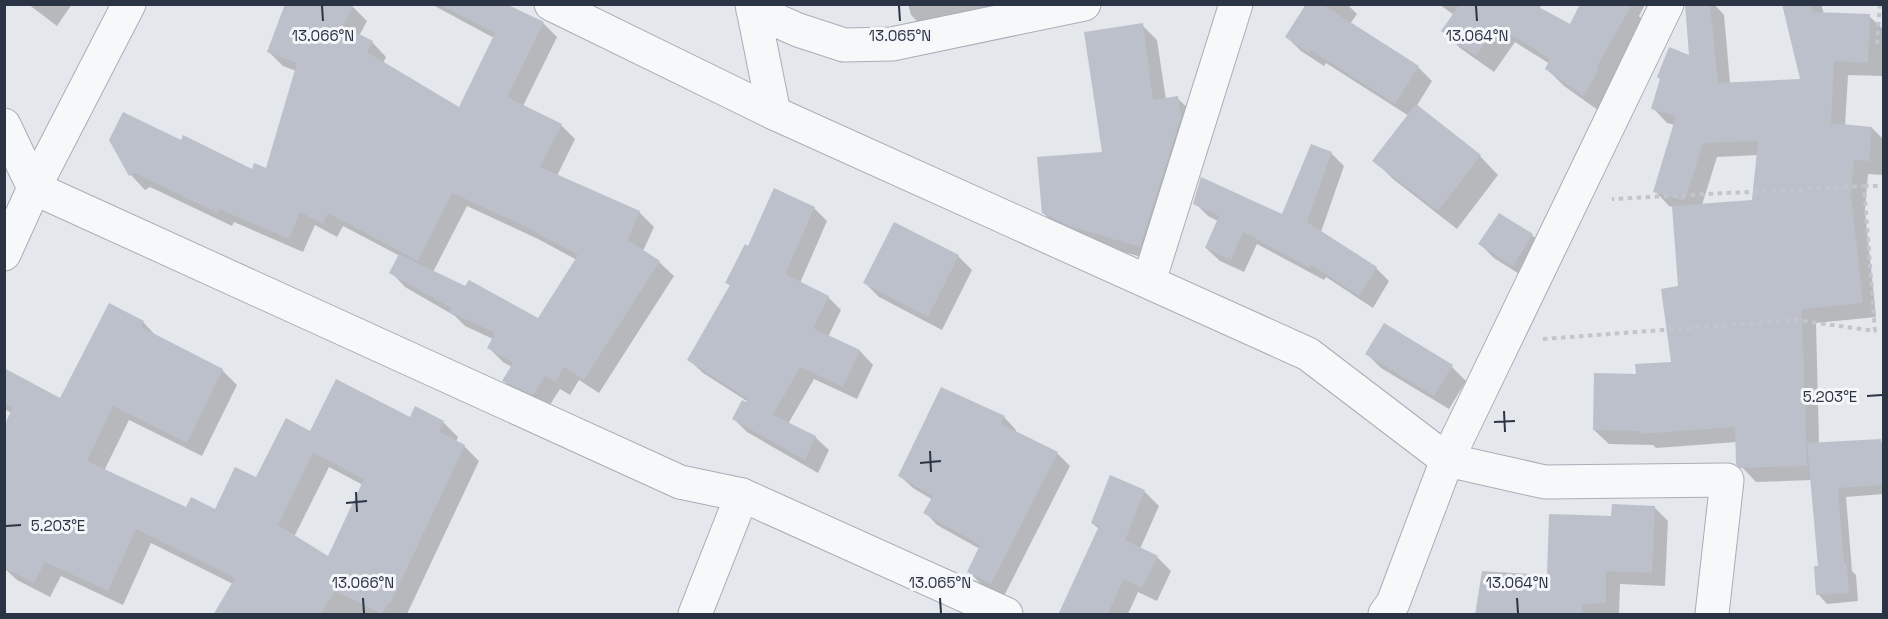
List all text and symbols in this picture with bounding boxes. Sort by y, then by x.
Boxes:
text: 13.066°N [292,26,354,45]
text: 13.065°N [869,26,931,45]
text: 13.064°N [1446,26,1508,45]
text: 5.203°E [1803,387,1857,406]
text: 5.203°E [31,516,85,535]
text: 13.066°N [332,573,394,592]
text: 13.065°N [909,573,971,592]
text: 13.064°N [1486,573,1548,592]

